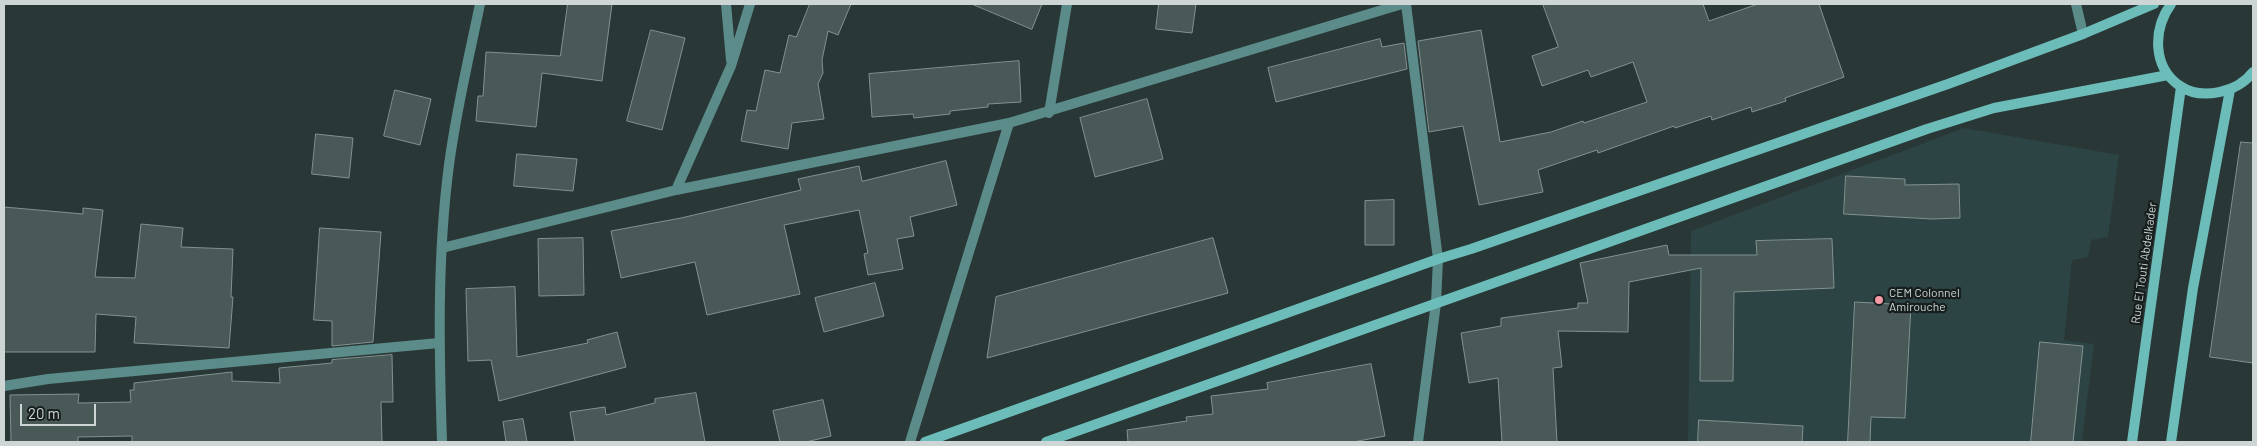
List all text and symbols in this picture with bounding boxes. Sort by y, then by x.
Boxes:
street label: Rue El Touti Abdelkader [2128,201,2160,325]
place label: CEM Colonnel Amirouche [1889,286,1960,314]
marker: CEM Colonnel Amirouche [1873,294,1885,306]
scale bar [22,394,99,426]
text: 20 m [28,404,60,422]

